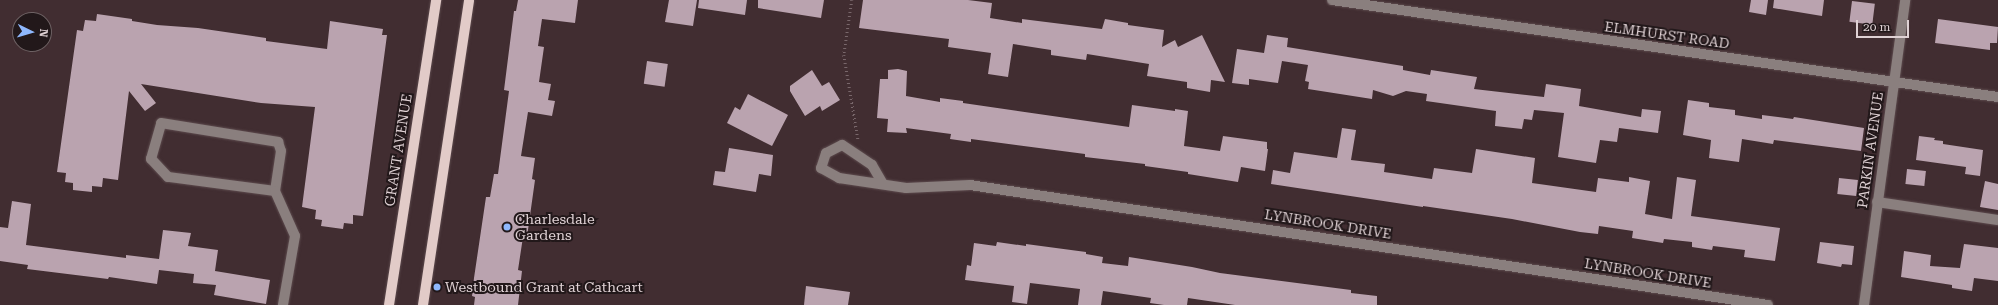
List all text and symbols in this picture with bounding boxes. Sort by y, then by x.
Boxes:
north arrow [12,12,52,52]
scale bar [1858,12,1911,38]
street label: ELMHURST ROAD [1603,18,1731,52]
text: 20 m [1863,20,1890,34]
text: N [37,28,50,38]
street label: PARKIN AVENUE [1854,91,1886,209]
street label: GRANT AVENUE [381,93,415,207]
street label: LYNBROOK DRIVE [1263,206,1393,242]
place label: Charlesdale Gardens [515,211,595,244]
marker: Charlesdale Gardens [502,222,512,232]
street label: LYNBROOK DRIVE [1583,255,1713,291]
place label: Westbound Grant at Cathcart [445,279,643,295]
marker: Westbound Grant at Cathcart [432,282,442,292]

